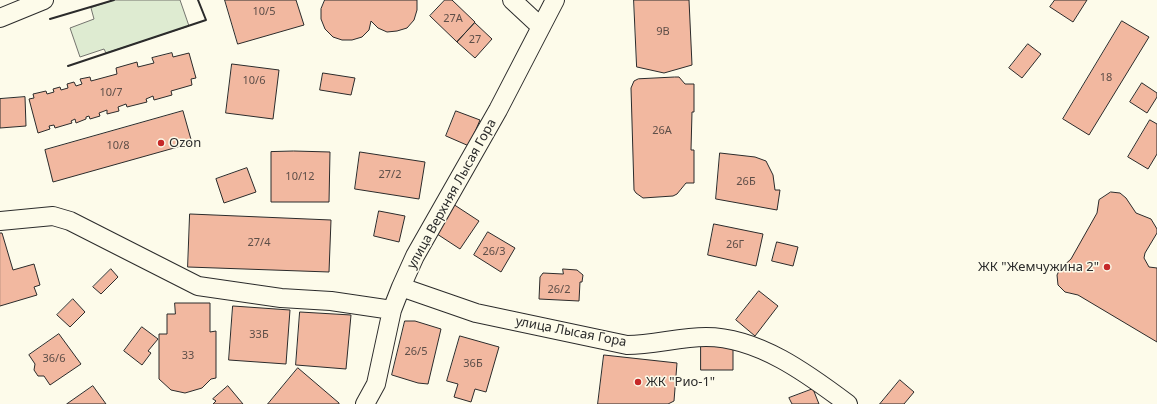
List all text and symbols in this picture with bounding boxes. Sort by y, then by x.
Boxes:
house number: 10/5 [253,5,275,19]
house number: 27А [443,12,463,26]
house number: 9В [656,25,670,39]
house number: 27 [469,33,481,47]
house number: 18 [1100,71,1112,85]
house number: 10/6 [243,74,265,88]
house number: 10/7 [100,86,122,100]
street label: улица Верхняя Лысая Гора [404,116,500,272]
house number: 26А [652,124,672,138]
place label: Ozon [169,135,201,151]
marker: Ozon [156,138,166,148]
house number: 10/8 [107,139,129,153]
house number: 27/2 [379,168,401,182]
house number: 10/12 [285,170,315,184]
house number: 26Б [736,175,756,189]
house number: 27/4 [248,236,270,250]
house number: 26Г [726,238,744,252]
house number: 26/3 [483,245,505,259]
place label: ЖК "Жемчужина 2" [978,259,1099,275]
marker: ЖК "Жемчужина 2" [1102,262,1112,272]
house number: 26/2 [548,283,570,297]
street label: улица Лысая Гора [514,314,628,350]
house number: 33Б [249,328,269,342]
house number: 26/5 [405,345,427,359]
house number: 33 [182,349,194,363]
house number: 36/6 [43,352,65,366]
house number: 36Б [463,357,483,371]
place label: ЖК "Рио-1" [646,374,715,390]
marker: ЖК "Рио-1" [633,377,643,387]

